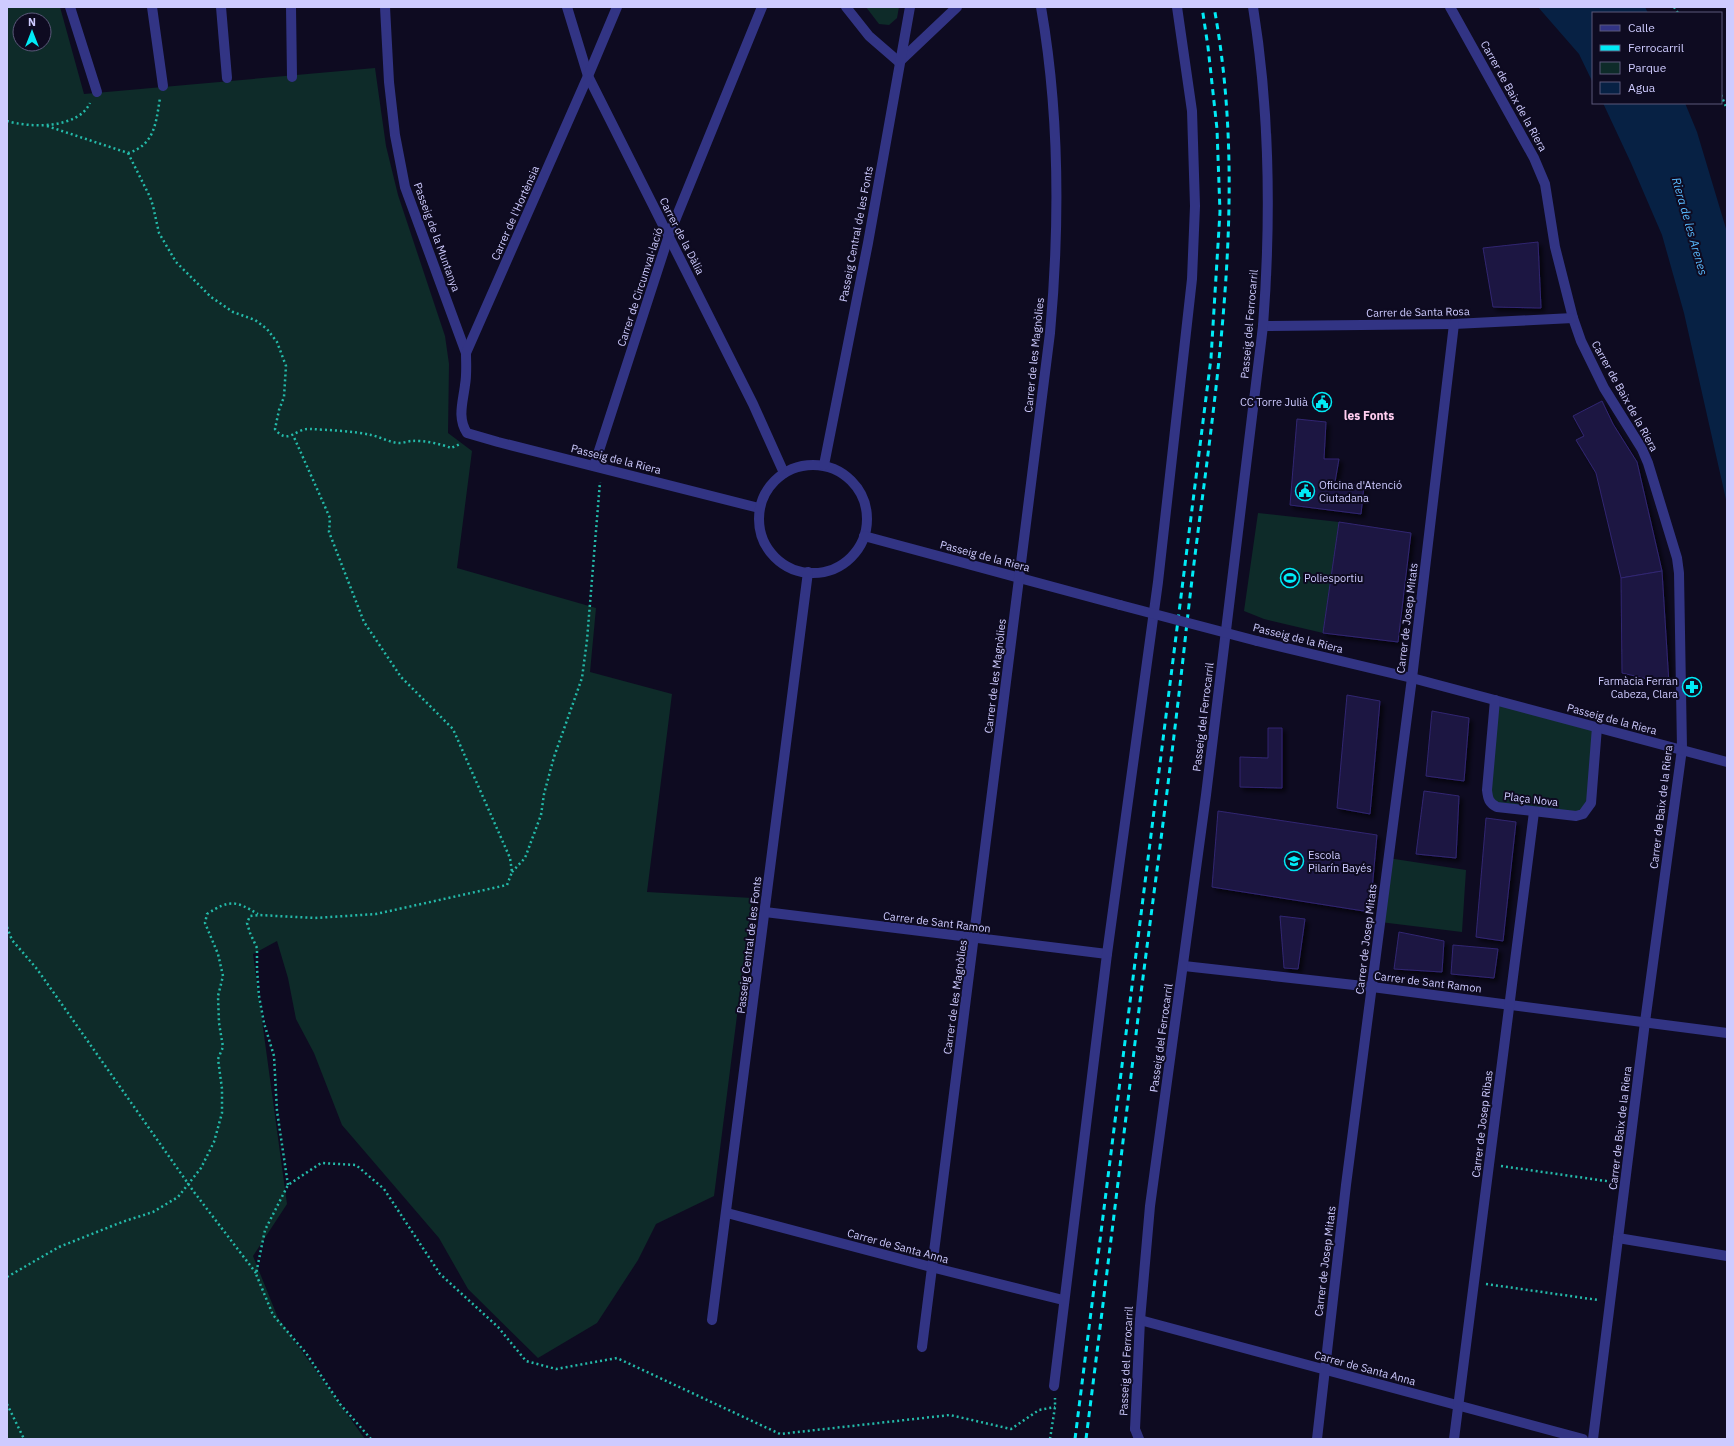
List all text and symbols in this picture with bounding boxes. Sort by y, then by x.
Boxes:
north arrow [12,12,52,52]
legend [1592,12,1722,104]
text: N [28,15,36,29]
text: Calle [1628,20,1655,35]
street label: Carrer de Baix de la Riera [1478,38,1550,154]
text: Ferrocarril [1628,40,1684,55]
text: Parque [1628,60,1667,75]
text: Agua [1628,80,1656,95]
street label: Carrer de l'Hortènsia [488,163,542,263]
street label: Passeig Central de les Fonts [836,165,876,303]
water label: Riera de les Arenes [1669,175,1711,277]
street label: Passeig de la Muntanya [411,180,463,294]
street label: Carrer de la Dàlia [657,195,708,277]
street label: Carrer de Circumval·lació [614,226,666,348]
street label: Passeig del Ferrocarril [1237,269,1261,379]
street label: Carrer de les Magnòlies [1021,297,1047,413]
street label: Carrer de Santa Rosa [1366,304,1470,320]
street label: Carrer de Baix de la Riera [1589,338,1661,454]
public building icon: CC Torre Julià [1311,391,1333,413]
place label: CC Torre Julià [1240,395,1308,409]
district label: les Fonts [1344,408,1394,423]
street label: Passeig de la Riera [569,441,663,477]
place label: Oficina d'Atenció Ciutadana [1319,478,1402,505]
public building icon: Oficina d'Atenció Ciutadana [1294,480,1316,502]
street label: Passeig de la Riera [939,537,1032,575]
street label: Carrer de Josep Mitats [1393,562,1421,674]
sports icon: Poliesportiu [1279,567,1301,589]
place label: Poliesportiu [1304,571,1363,585]
street label: Carrer de les Magnòlies [981,618,1009,734]
street label: Passeig de la Riera [1251,620,1345,656]
street label: Passeig del Ferrocarril [1189,662,1217,772]
place label: Farmàcia Ferran Cabeza, Clara [1598,674,1678,701]
pharmacy icon: Farmàcia Ferran Cabeza, Clara [1681,676,1703,698]
street label: Passeig de la Riera [1566,700,1659,738]
street label: Carrer de Baix de la Riera [1646,744,1676,870]
street label: Plaça Nova [1503,789,1559,809]
place label: Escola Pilarín Bayés [1308,848,1372,875]
school or university icon: Escola Pilarín Bayés [1283,850,1305,872]
street label: Passeig Central de les Fonts [734,876,764,1014]
street label: Carrer de Josep Mitats [1352,883,1380,995]
street label: Carrer de Sant Ramon [882,908,992,936]
street label: Carrer de les Magnòlies [940,939,970,1055]
street label: Carrer de Sant Ramon [1373,968,1483,996]
street label: Passeig del Ferrocarril [1146,983,1176,1093]
street label: Carrer de Baix de la Riera [1605,1065,1635,1191]
street label: Carrer de Josep Ribas [1468,1070,1496,1178]
street label: Carrer de Josep Mitats [1311,1205,1339,1317]
street label: Carrer de Santa Anna [846,1226,950,1266]
street label: Passeig del Ferrocarril [1116,1306,1136,1416]
street label: Carrer de Santa Anna [1313,1348,1417,1388]

